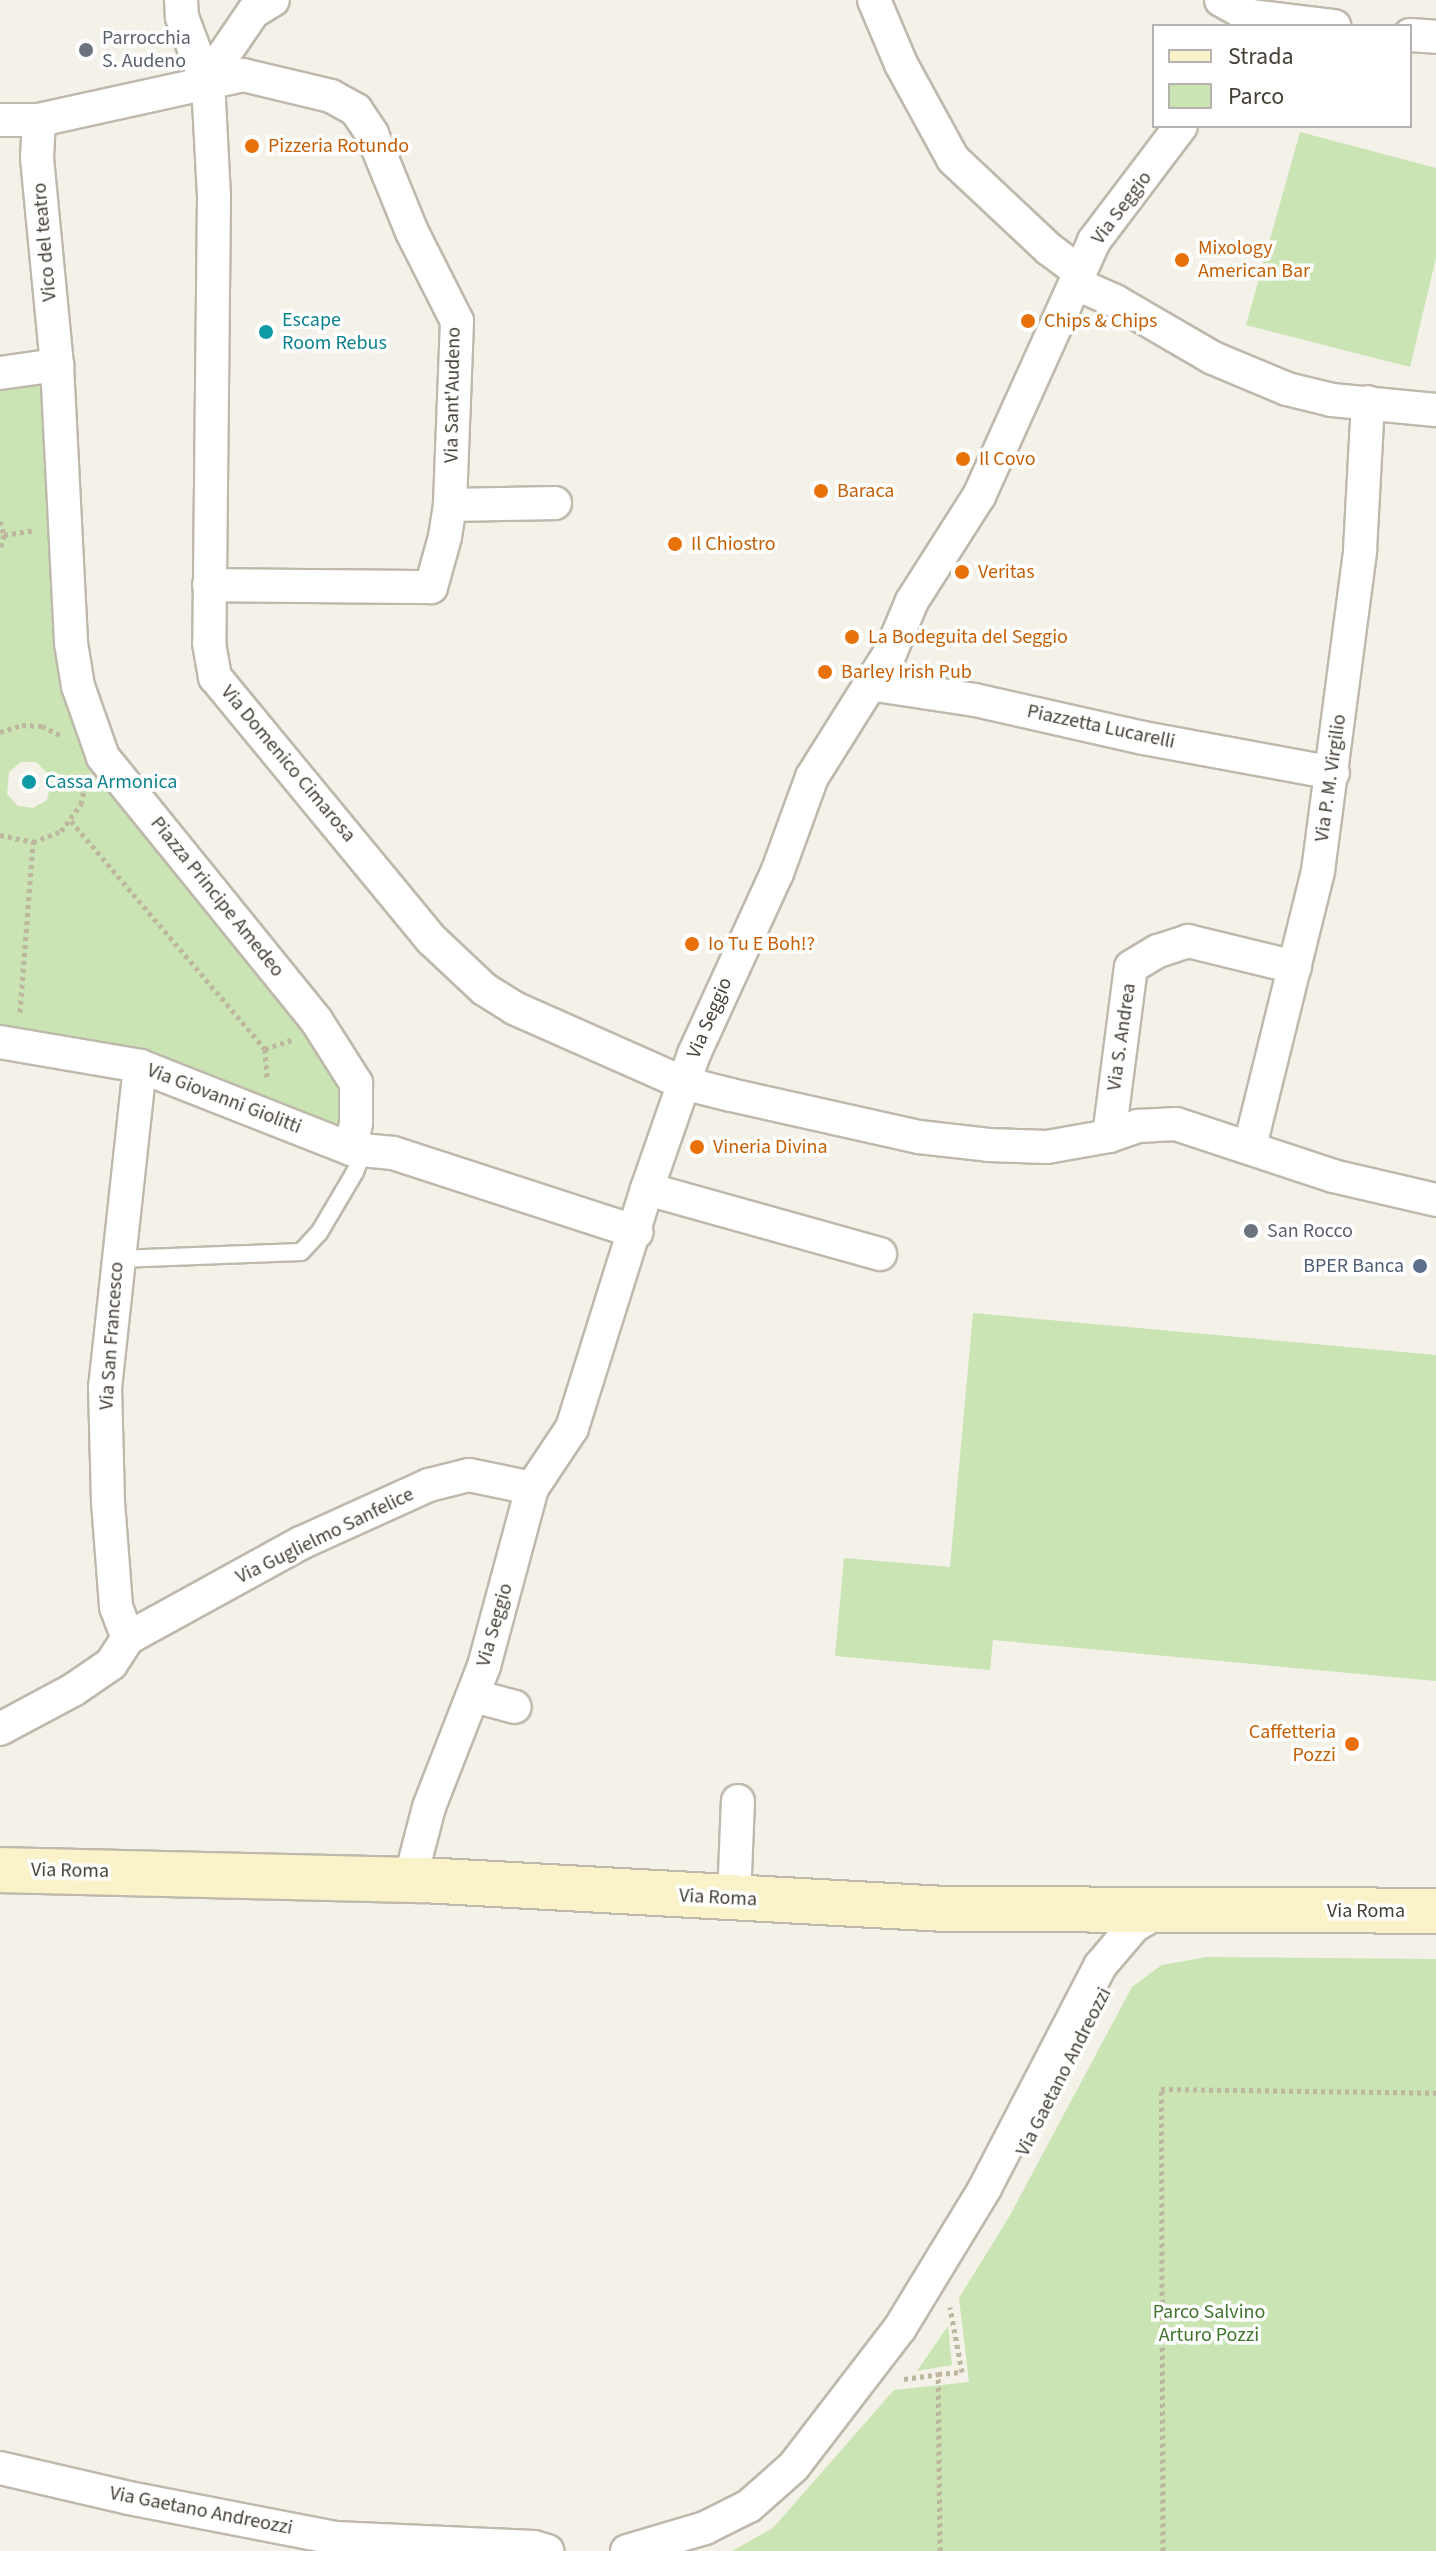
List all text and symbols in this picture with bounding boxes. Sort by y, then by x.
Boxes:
legend [1152,24,1412,128]
place label: Parrocchia S. Audeno [102,26,191,73]
text: Strada [1228,39,1294,74]
marker: Parrocchia S. Audeno [77,41,95,59]
text: Parco [1228,79,1284,114]
place label: Pizzeria Rotundo [268,134,409,158]
marker: Pizzeria Rotundo [243,137,261,155]
street label: Via Seggio [1087,167,1157,249]
street label: Vico del teatro [28,182,62,302]
place label: Mixology American Bar [1198,236,1310,283]
marker: Mixology American Bar [1173,251,1191,269]
place label: Escape Room Rebus [282,308,387,355]
place label: Chips & Chips [1044,309,1157,333]
marker: Chips & Chips [1019,312,1037,330]
marker: Escape Room Rebus [257,323,275,341]
street label: Via Sant'Audeno [440,327,466,463]
place label: Il Covo [979,447,1036,471]
marker: Il Covo [954,450,972,468]
place label: Baraca [837,479,894,503]
marker: Baraca [812,482,830,500]
place label: Il Chiostro [691,532,776,556]
marker: Il Chiostro [666,535,684,553]
place label: Veritas [978,560,1035,584]
marker: Veritas [953,563,971,581]
place label: La Bodeguita del Seggio [868,625,1068,649]
marker: La Bodeguita del Seggio [843,628,861,646]
place label: Barley Irish Pub [841,660,972,684]
marker: Barley Irish Pub [816,663,834,681]
street label: Via Domenico Cimarosa [215,681,361,847]
street label: Piazzetta Lucarelli [1025,700,1177,754]
street label: Via P. M. Virgilio [1310,713,1352,843]
place label: Cassa Armonica [45,770,177,794]
marker: Cassa Armonica [20,773,38,791]
street label: Piazza Principe Amedeo [145,812,289,982]
place label: Io Tu E Boh!? [708,932,815,956]
marker: Io Tu E Boh!? [683,935,701,953]
street label: Via Seggio [682,974,738,1062]
street label: Via S. Andrea [1103,982,1141,1092]
street label: Via Giovanni Giolitti [143,1059,305,1139]
place label: Vineria Divina [713,1135,828,1159]
marker: Vineria Divina [688,1138,706,1156]
place label: San Rocco [1267,1219,1353,1243]
marker: San Rocco [1242,1222,1260,1240]
place label: BPER Banca [1303,1254,1404,1278]
marker: BPER Banca [1411,1257,1429,1275]
street label: Via San Francesco [95,1261,129,1411]
street label: Via Guglielmo Sanfelice [232,1482,418,1590]
street label: Via Seggio [472,1581,518,1669]
place label: Caffetteria Pozzi [1249,1720,1336,1767]
marker: Caffetteria Pozzi [1343,1735,1361,1753]
street label: Via Roma [31,1858,109,1884]
street label: Via Roma [678,1884,758,1912]
street label: Via Roma [1327,1899,1405,1923]
street label: Via Gaetano Andreozzi [1011,1984,1117,2160]
park label: Parco Salvino Arturo Pozzi [1153,2301,1265,2348]
street label: Via Gaetano Andreozzi [107,2481,295,2541]

